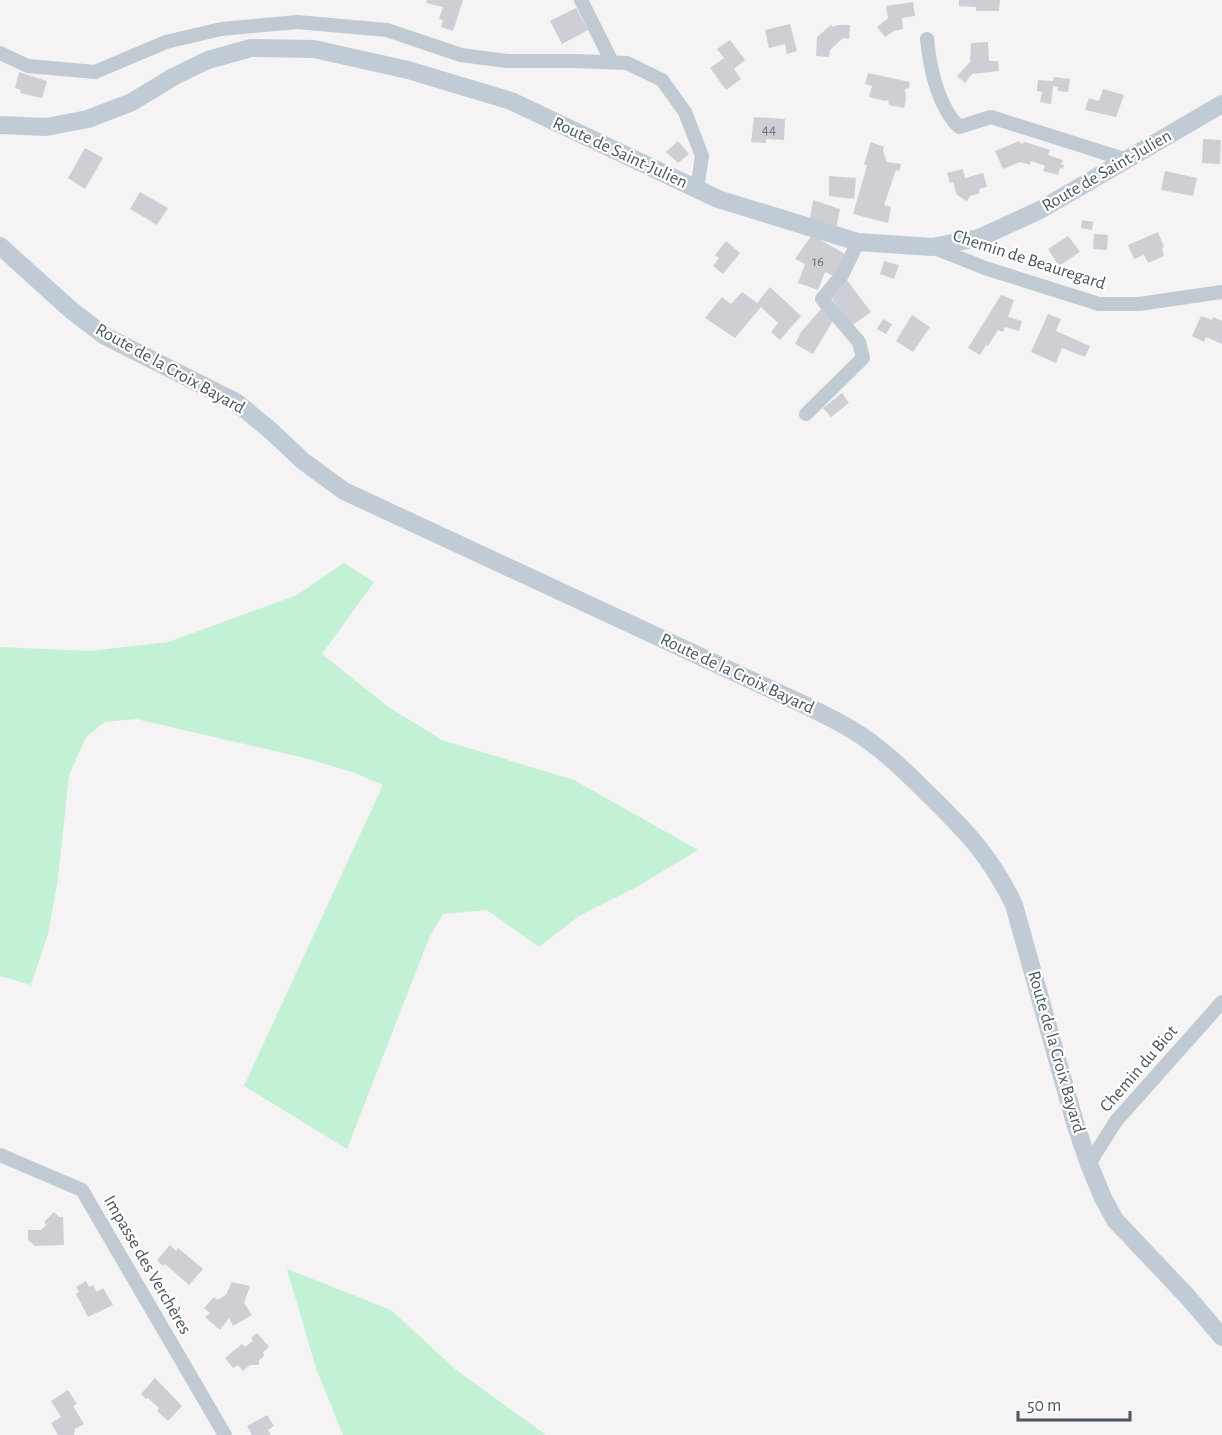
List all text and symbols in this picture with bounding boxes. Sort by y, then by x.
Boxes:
street label: Route de Saint-Julien [550,114,690,192]
house number: 44 [762,122,776,137]
street label: Route de Saint-Julien [1039,127,1175,215]
street label: Chemin de Beauregard [950,227,1108,293]
house number: 16 [812,254,824,269]
street label: Route de la Croix Bayard [92,320,248,418]
street label: Route de la Croix Bayard [657,630,817,718]
street label: Route de la Croix Bayard [1024,969,1088,1135]
street label: Chemin du Biot [1097,1022,1181,1116]
street label: Impasse des Verchères [100,1192,194,1338]
scale bar [1018,1384,1130,1422]
text: 50 m [1027,1397,1061,1415]

